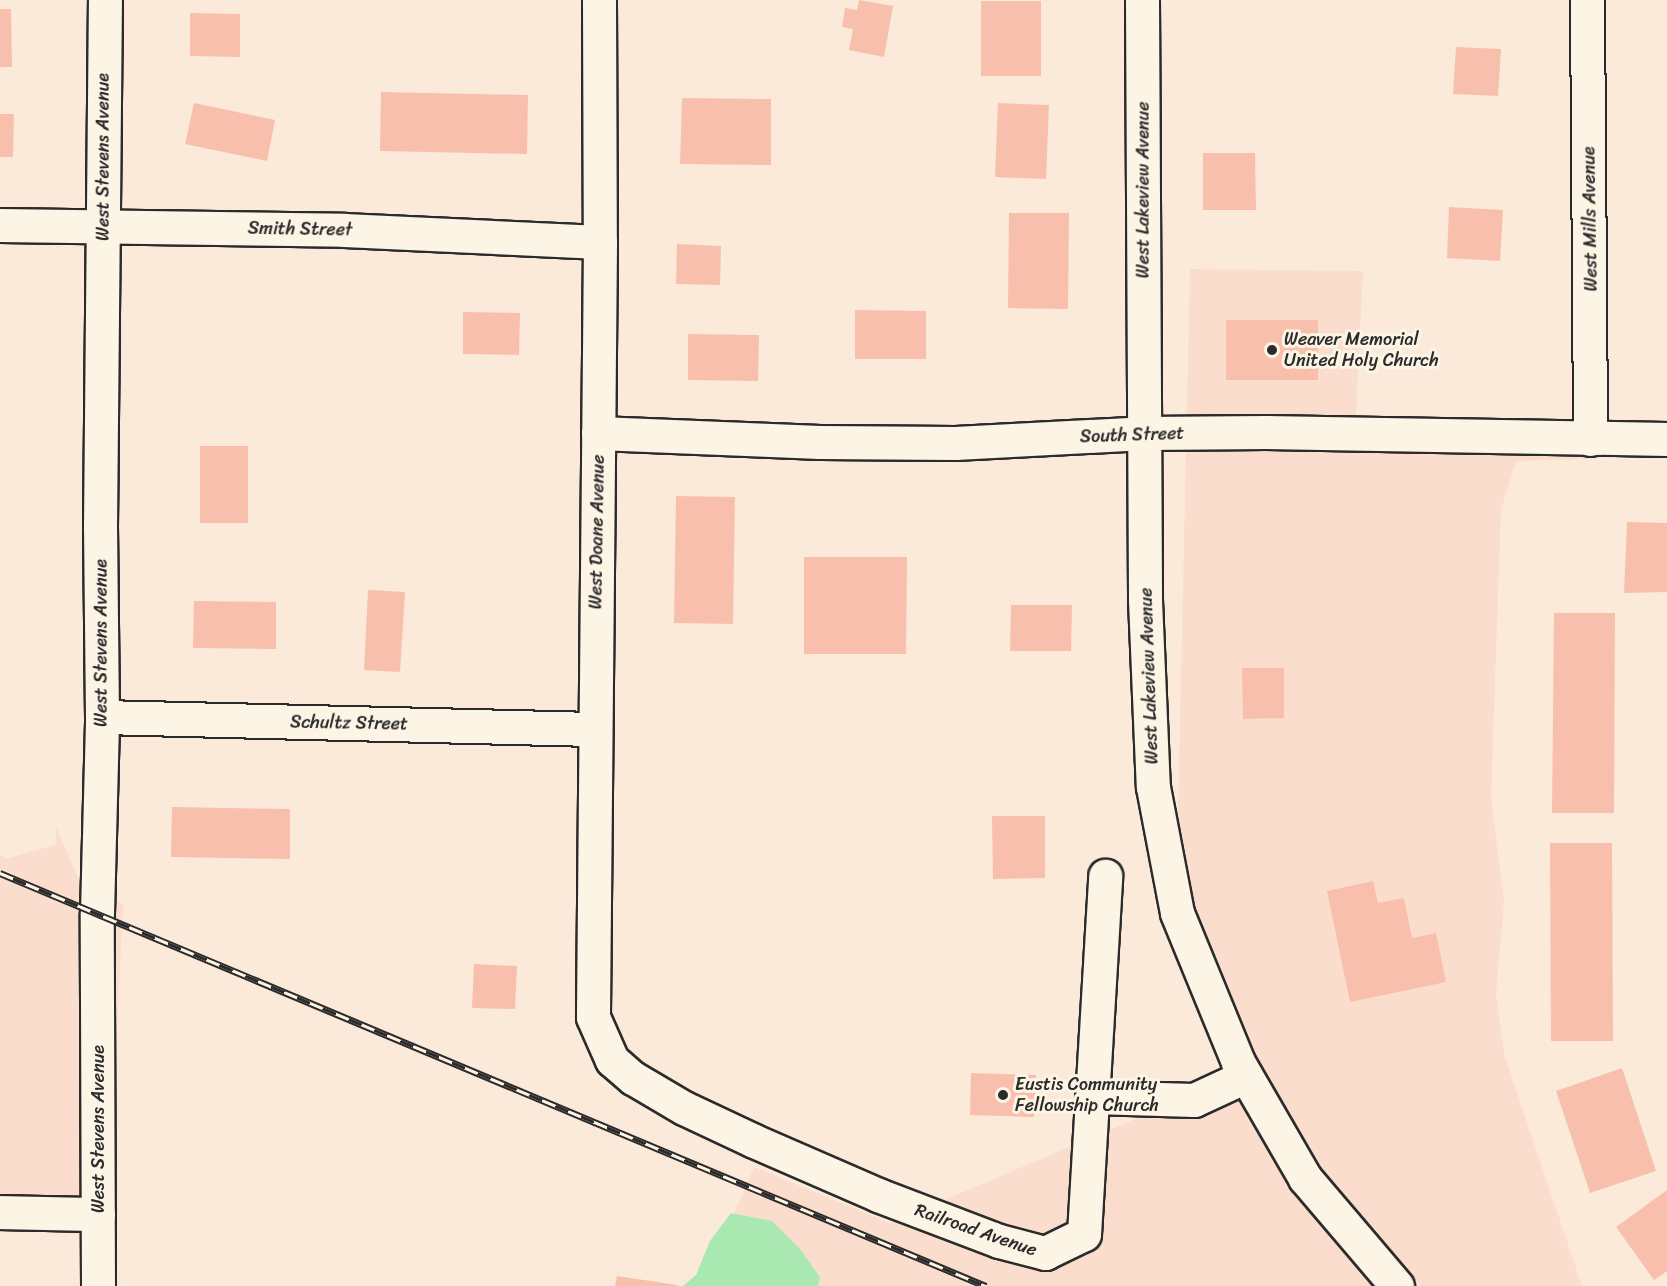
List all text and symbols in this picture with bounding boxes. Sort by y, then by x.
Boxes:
street label: West Stevens Avenue [92,72,114,242]
street label: West Lakeview Avenue [1132,101,1154,279]
street label: West Mills Avenue [1578,147,1602,291]
street label: Smith Street [248,217,352,241]
place label: Weaver Memorial United Holy Church [1284,329,1439,372]
marker: Weaver Memorial United Holy Church [1265,343,1279,357]
street label: South Street [1079,422,1185,448]
street label: West Doane Avenue [585,455,609,609]
street label: West Stevens Avenue [90,558,112,728]
street label: West Lakeview Avenue [1135,587,1163,765]
street label: Schultz Street [290,711,408,735]
street label: West Stevens Avenue [87,1044,109,1214]
place label: Eustis Community Fellowship Church [1015,1074,1159,1116]
marker: Eustis Community Fellowship Church [996,1088,1010,1102]
street label: Railroad Avenue [912,1199,1040,1261]

